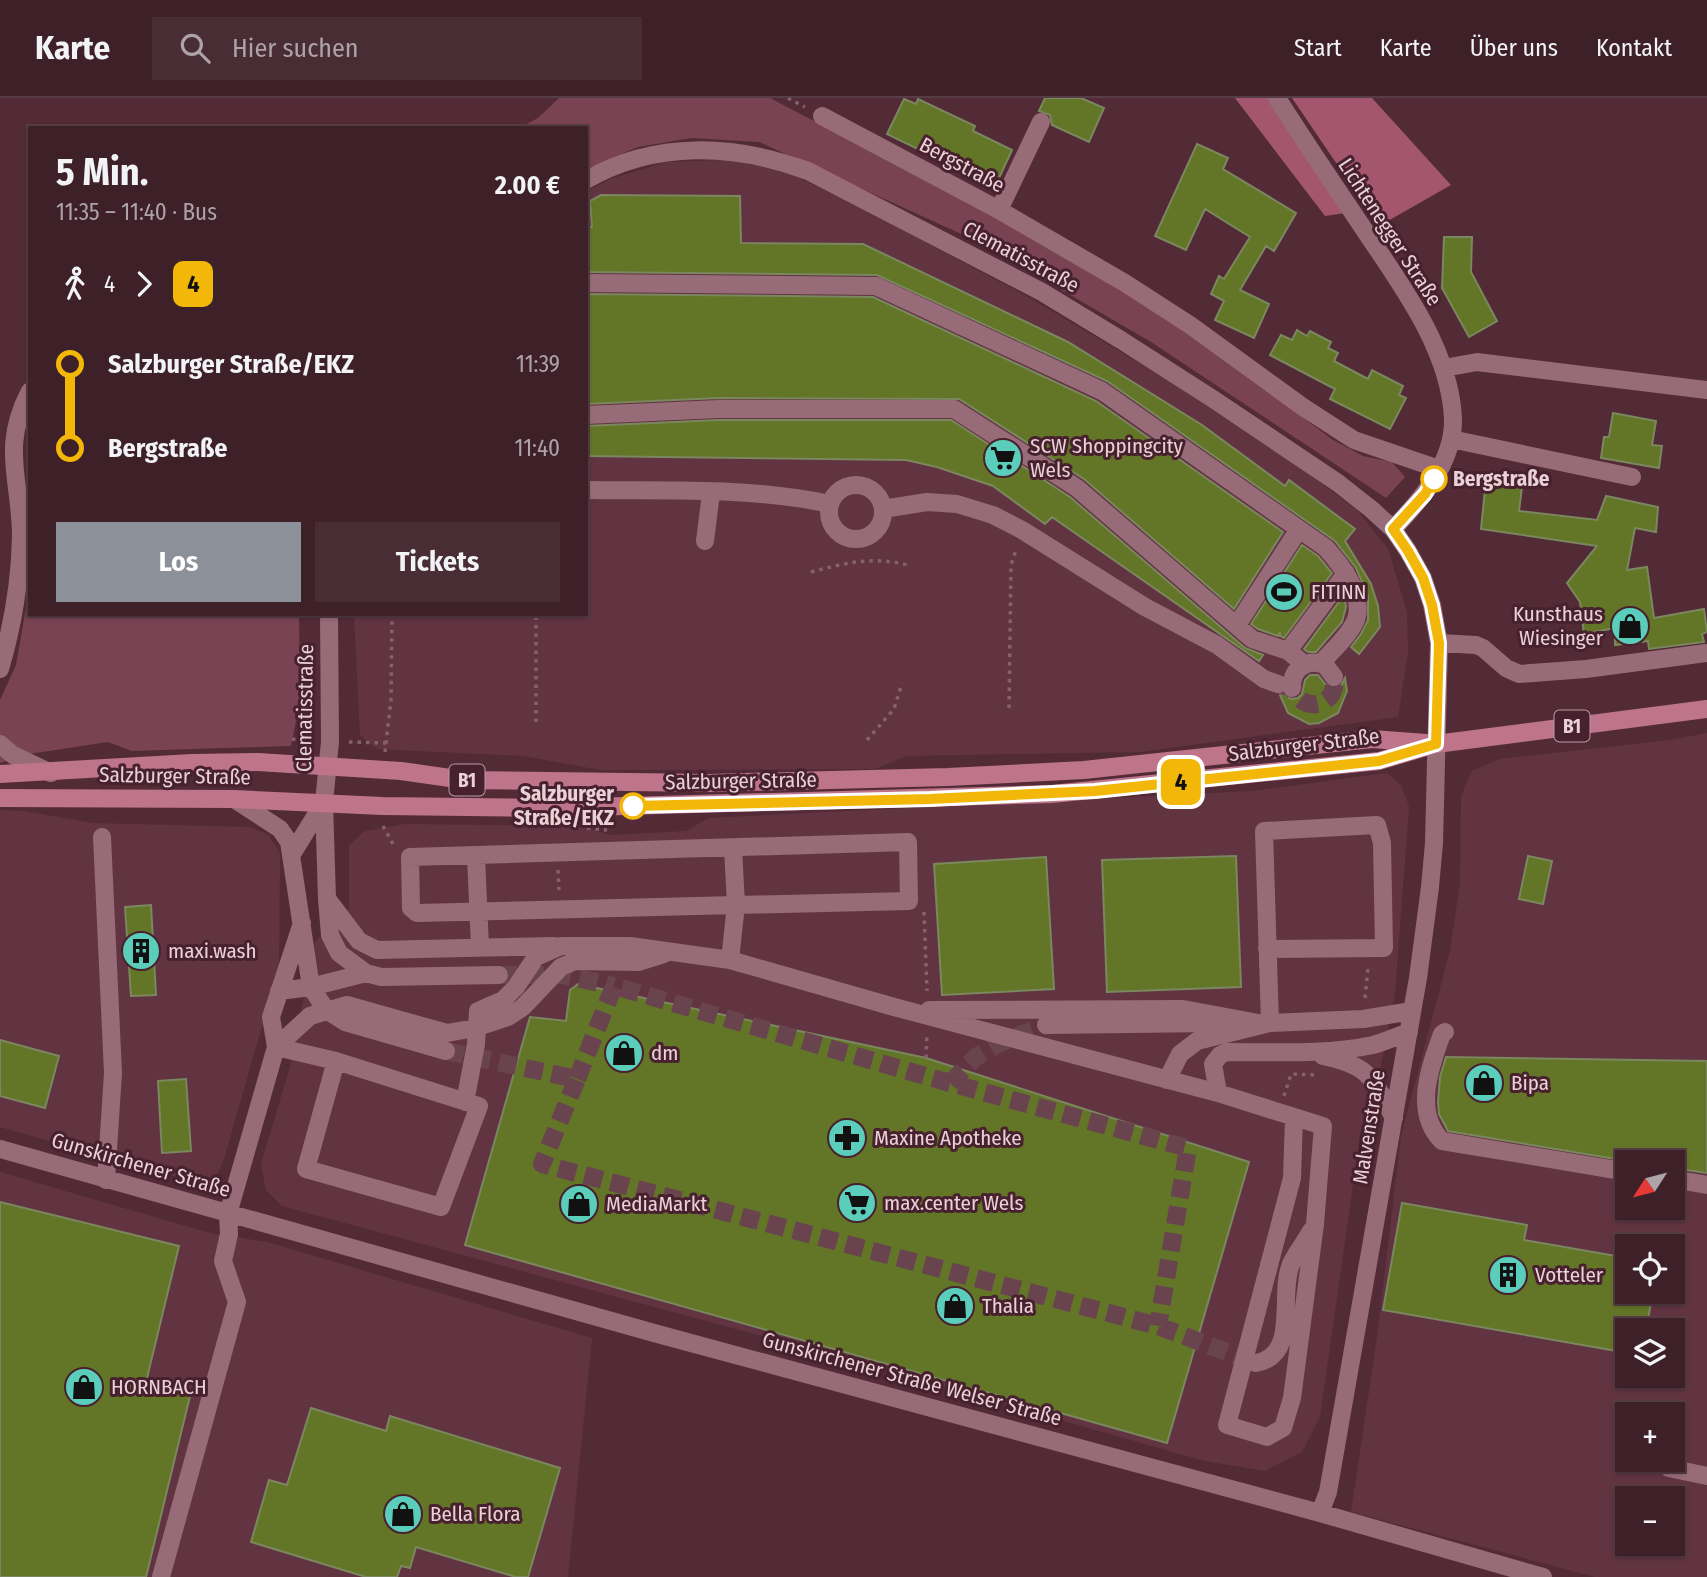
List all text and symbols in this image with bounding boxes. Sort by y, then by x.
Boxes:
search box [152,17,642,80]
text: Karte [35,28,110,68]
icon: search [176,29,214,67]
text: Hier suchen [232,33,359,64]
text: Start [1294,34,1342,62]
text: Karte [1380,34,1432,62]
text: Über uns [1470,34,1558,62]
text: Kontakt [1596,34,1672,62]
street label: Bergstraße [915,132,1009,198]
text: 5 Min. [56,149,148,195]
street label: Lichtenegger Straße [1333,153,1447,311]
text: 2.00 € [495,170,560,201]
text: 11:35 – 11:40 · Bus [56,198,217,226]
street label: Clematisstraße [958,215,1084,299]
icon: walk [56,265,94,303]
icon: forward [125,265,163,303]
text: 4 [104,270,115,298]
text: 4 [187,270,199,298]
text: Salzburger Straße/EKZ [108,349,354,380]
text: 11:39 [516,350,560,378]
text: Bergstraße [108,433,227,464]
place label: SCW Shoppingcity Wels [1030,433,1184,483]
text: 11:40 [515,434,560,462]
supermarket icon: SCW Shoppingcity Wels [982,437,1024,479]
marker: Bergstraße [1421,466,1447,492]
place label: Bergstraße [1453,466,1550,492]
button: Los [56,522,301,602]
button: Tickets [315,522,560,602]
sports icon: FITINN [1263,571,1305,613]
place label: FITINN [1311,579,1366,605]
place label: Kunsthaus Wiesinger [1513,601,1604,651]
shop icon: Kunsthaus Wiesinger [1609,605,1651,647]
street label: Clematisstraße [291,644,319,772]
road number: B1 [1554,710,1590,741]
street label: Salzburger Straße [1227,723,1381,767]
line badge: 4 [1158,759,1204,805]
street label: Salzburger Straße [99,762,251,790]
road number: B1 [449,764,484,796]
street label: Salzburger Straße [665,767,817,795]
text: 4 [1175,768,1187,796]
place label: Salzburger Straße/EKZ [514,781,614,831]
marker: Salzburger Straße/EKZ [620,793,646,819]
building icon: maxi.wash [120,930,162,972]
place label: maxi.wash [168,938,257,964]
shop icon: dm [603,1032,645,1074]
place label: dm [651,1040,678,1066]
shop icon: Bipa [1463,1062,1505,1104]
street label: Malvenstraße [1347,1068,1391,1186]
place label: Bipa [1511,1070,1549,1096]
pharmacy icon: Maxine Apotheke [826,1117,868,1159]
place label: Maxine Apotheke [874,1125,1022,1151]
street label: Gunskirchener Straße [49,1127,233,1203]
north arrow [1615,1150,1685,1220]
map controls [1615,1150,1685,1556]
supermarket icon: max.center Wels [836,1182,878,1224]
shop icon: MediaMarkt [558,1183,600,1225]
place label: max.center Wels [884,1190,1024,1216]
place label: MediaMarkt [606,1191,707,1217]
button: locate [1615,1234,1685,1304]
building icon: Votteler [1487,1254,1529,1296]
place label: Votteler [1535,1262,1604,1288]
shop icon: Thalia [934,1285,976,1327]
place label: Thalia [982,1293,1034,1319]
button: layers [1615,1318,1685,1388]
street label: Gunskirchener Straße Welser Straße [760,1326,1064,1432]
shop icon: HORNBACH [63,1366,105,1408]
place label: HORNBACH [111,1374,207,1400]
button: + [1615,1402,1685,1472]
button: − [1615,1486,1685,1556]
shop icon: Bella Flora [382,1493,424,1535]
place label: Bella Flora [430,1501,521,1527]

